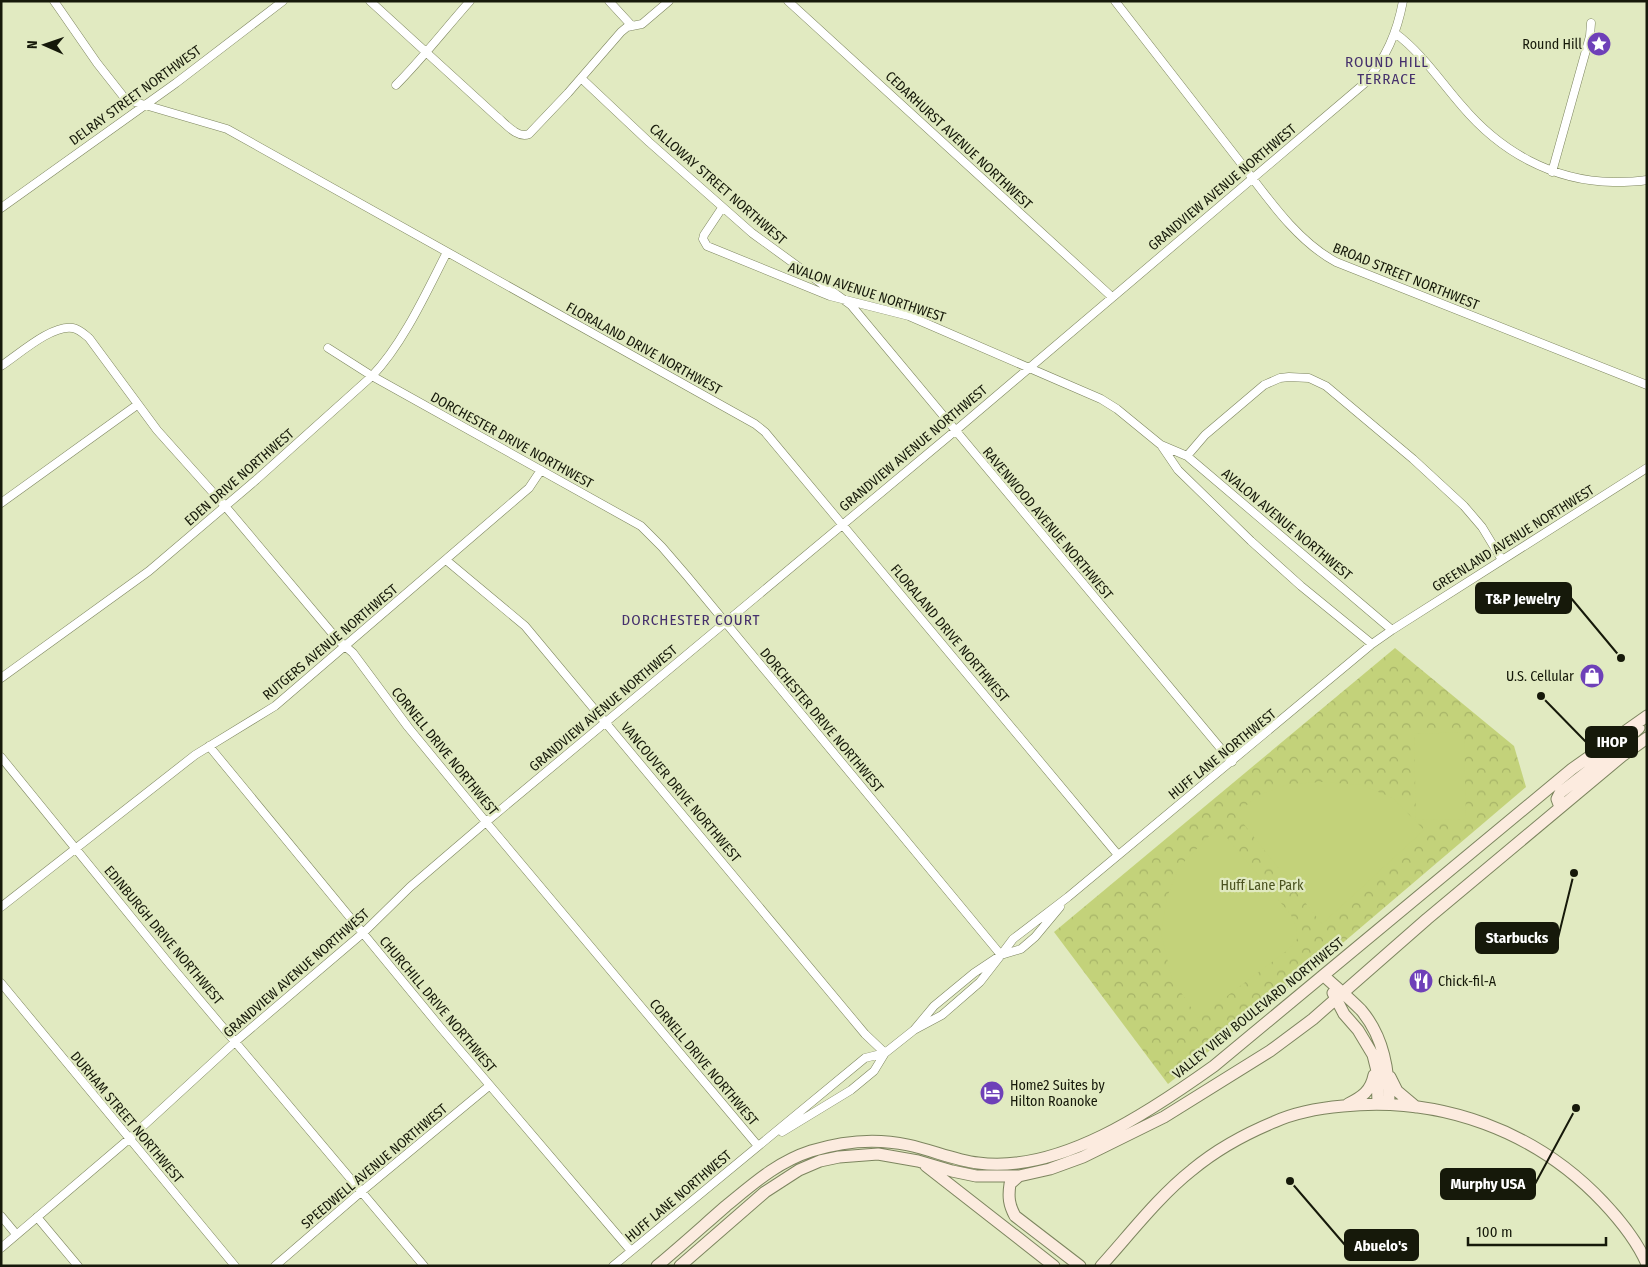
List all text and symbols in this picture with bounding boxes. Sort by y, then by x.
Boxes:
north arrow [20,20,70,70]
place icon: Round Hill [1586,31,1612,57]
place label: Round Hill [1522,36,1582,53]
text: N [24,40,41,49]
street label: DELRAY STREET NORTHWEST [66,42,205,149]
district label: ROUND HILL TERRACE [1345,53,1429,88]
street label: CEDARHURST AVENUE NORTHWEST [882,68,1036,213]
street label: CALLOWAY STREET NORTHWEST [646,120,790,249]
street label: GRANDVIEW AVENUE NORTHWEST [1145,120,1300,254]
street label: BROAD STREET NORTHWEST [1330,239,1482,314]
street label: AVALON AVENUE NORTHWEST [786,259,948,326]
street label: FLORALAND DRIVE NORTHWEST [563,299,725,399]
street label: GRANDVIEW AVENUE NORTHWEST [836,381,991,515]
street label: DORCHESTER DRIVE NORTHWEST [428,389,596,493]
street label: EDEN DRIVE NORTHWEST [181,425,298,529]
street label: RAVENWOOD AVENUE NORTHWEST [979,444,1117,603]
street label: AVALON AVENUE NORTHWEST [1218,465,1356,584]
street label: GREENLAND AVENUE NORTHWEST [1429,481,1598,595]
street label: FLORALAND DRIVE NORTHWEST [887,561,1013,706]
street label: RUTGERS AVENUE NORTHWEST [259,581,402,704]
callout: T&P Jewelry [1476,583,1571,613]
text: T&P Jewelry [1485,590,1561,608]
district label: DORCHESTER COURT [622,611,760,629]
street label: GRANDVIEW AVENUE NORTHWEST [526,641,681,775]
street label: DORCHESTER DRIVE NORTHWEST [756,645,887,796]
shop icon: U.S. Cellular [1579,663,1605,689]
place label: U.S. Cellular [1506,668,1574,685]
street label: CORNELL DRIVE NORTHWEST [388,684,502,819]
street label: HUFF LANE NORTHWEST [1165,705,1280,803]
street label: VANCOUVER DRIVE NORTHWEST [617,719,744,866]
callout: IHOP [1586,727,1637,757]
text: IHOP [1597,733,1627,751]
street label: EDINBURGH DRIVE NORTHWEST [101,862,227,1009]
park label: Huff Lane Park [1220,877,1304,894]
street label: GRANDVIEW AVENUE NORTHWEST [220,905,373,1041]
callout: Starbucks [1476,923,1558,953]
text: Starbucks [1486,929,1549,947]
street label: CHURCHILL DRIVE NORTHWEST [376,933,500,1076]
street label: VALLEY VIEW BOULEVARD NORTHWEST [1169,934,1348,1083]
restaurant icon: Chick-fil-A [1408,968,1434,994]
place label: Chick-fil-A [1438,973,1497,990]
street label: CORNELL DRIVE NORTHWEST [646,996,762,1129]
street label: DURHAM STREET NORTHWEST [67,1048,187,1187]
place label: Home2 Suites by Hilton Roanoke [1010,1077,1105,1110]
hotel icon: Home2 Suites by Hilton Roanoke [979,1080,1005,1106]
street label: SPEEDWELL AVENUE NORTHWEST [298,1100,451,1232]
street label: HUFF LANE NORTHWEST [622,1147,735,1246]
callout: Murphy USA [1441,1169,1535,1199]
text: Murphy USA [1451,1175,1526,1193]
scale bar [1468,1214,1606,1246]
text: 100 m [1476,1223,1513,1241]
callout: Abuelo's [1345,1230,1418,1260]
text: Abuelo's [1353,1237,1408,1255]

